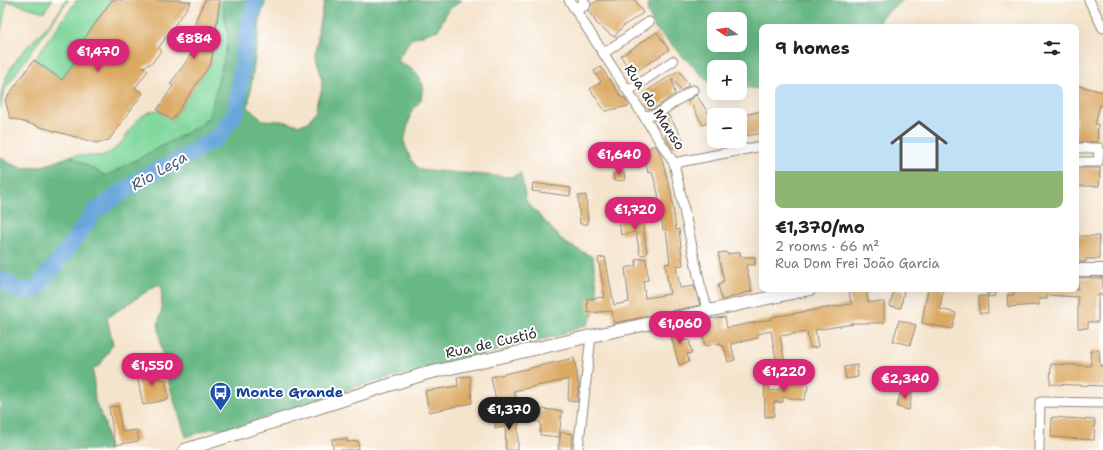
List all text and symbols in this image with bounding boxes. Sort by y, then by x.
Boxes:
north arrow [707,12,747,52]
map controls [707,12,747,148]
pin: €884 [170,26,218,60]
text: €884 [176,30,212,47]
text: 9 homes [775,37,850,59]
icon: filters [1041,37,1063,59]
pin: €1,470 [65,39,131,73]
text: €1,470 [76,43,120,60]
button: + [707,60,747,100]
street label: Rua do Manso [621,61,689,153]
button: − [707,108,747,148]
icon: home [883,110,955,182]
pin: €1,640 [586,142,652,176]
text: €1,640 [597,146,641,163]
water label: Rio Leça [127,147,191,195]
pin: €1,720 [602,197,668,231]
text: €1,720 [614,201,656,218]
text: €1,370/mo [775,216,865,238]
text: 2 rooms · 66 m² [775,238,879,255]
text: Rua Dom Frei João Garcia [775,255,940,272]
pin: €1,060 [647,311,713,345]
text: €1,060 [658,315,702,332]
street label: Rua de Custió [444,324,538,362]
pin: €1,550 [119,353,185,387]
text: €1,550 [131,357,173,374]
pin: €1,220 [751,359,817,393]
text: €1,220 [762,363,806,380]
pin: €2,340 [872,366,938,400]
text: €2,340 [881,370,929,387]
bus stop icon: Monte Grande [207,379,233,412]
place label: Monte Grande [236,383,343,401]
pin: €1,370 [476,397,542,431]
text: €1,370 [487,401,531,418]

